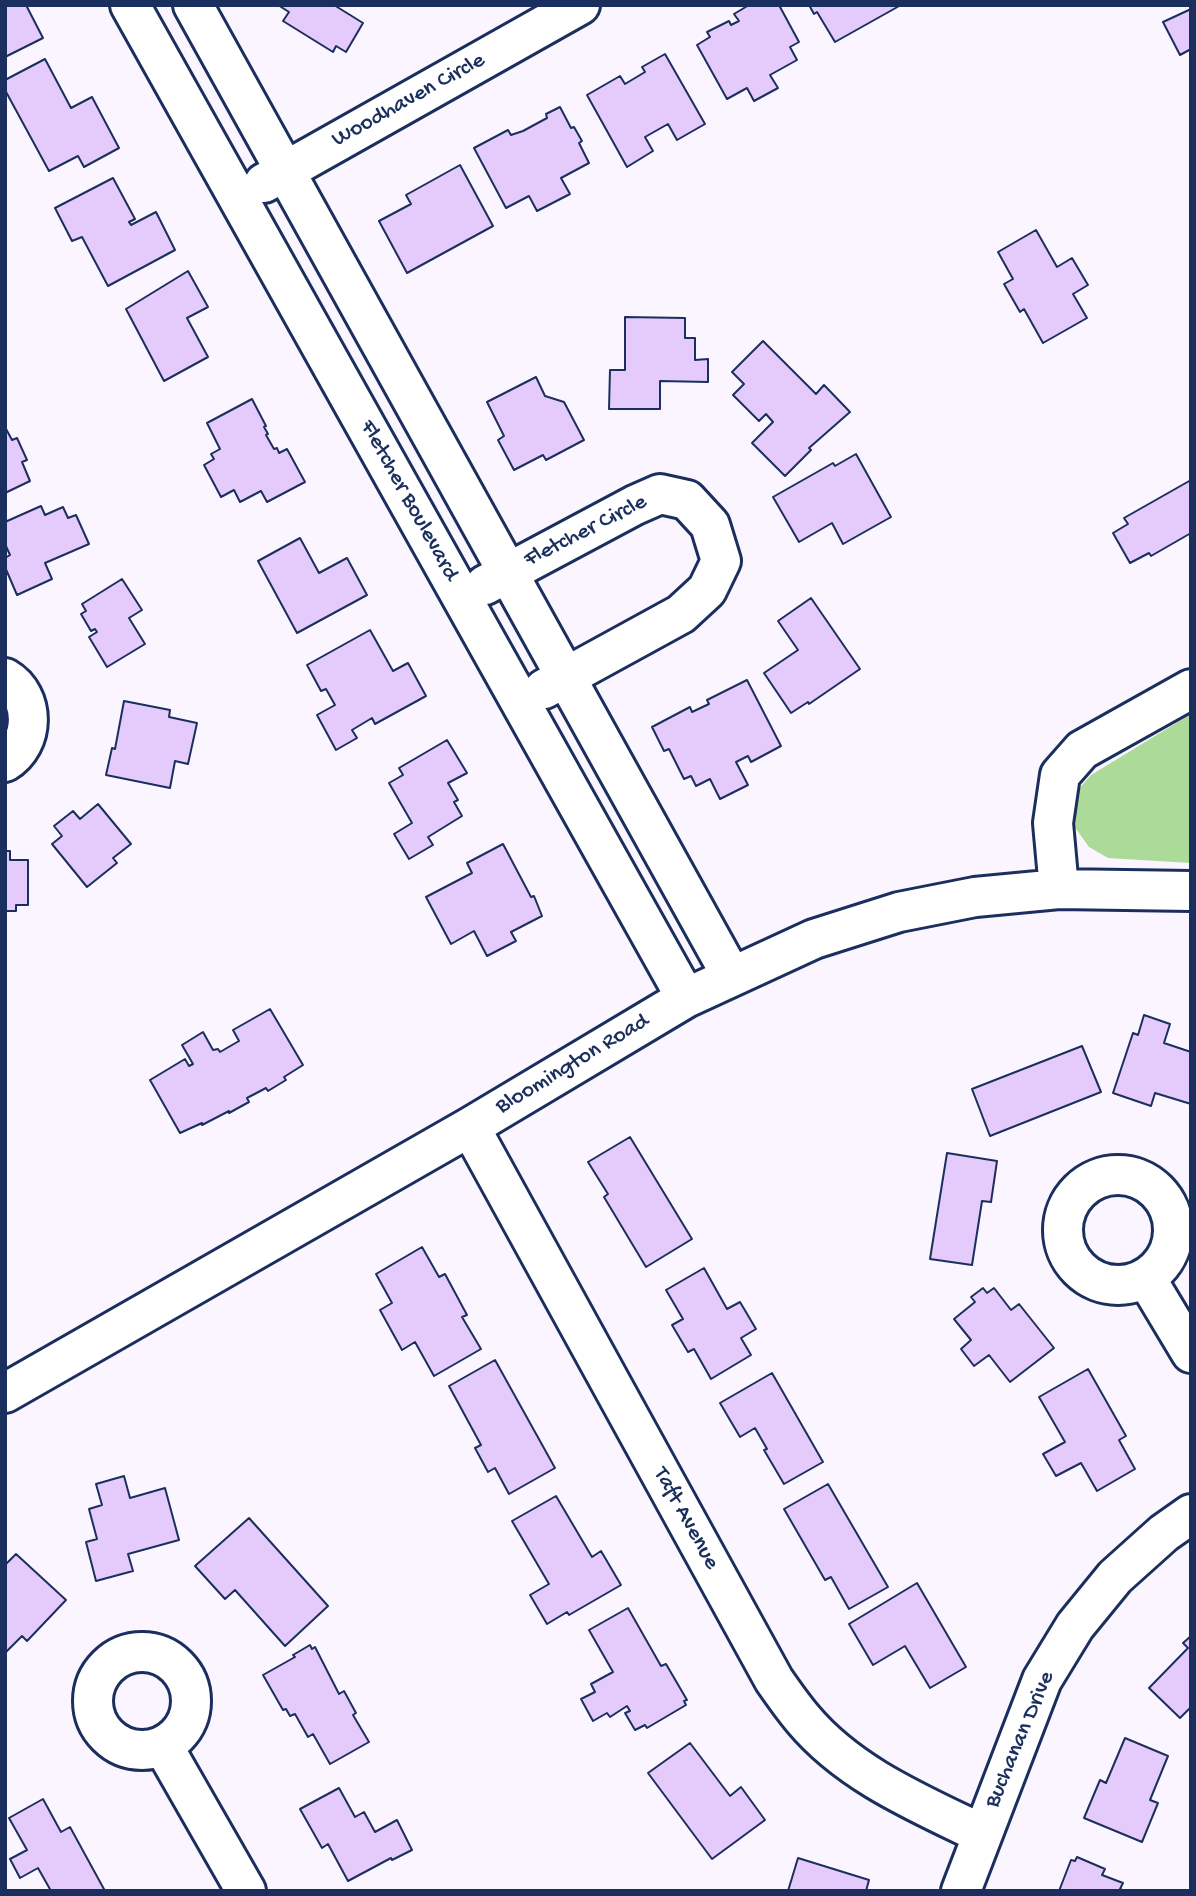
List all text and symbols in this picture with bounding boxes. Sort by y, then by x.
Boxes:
street label: Woodhaven Circle [328,48,490,154]
street label: Fletcher Boulevard [352,416,464,586]
street label: Fletcher Circle [520,489,652,575]
street label: Bloomington Road [491,1008,655,1122]
street label: Taft Avenue [646,1463,724,1575]
street label: Buchanan Drive [980,1668,1062,1812]

